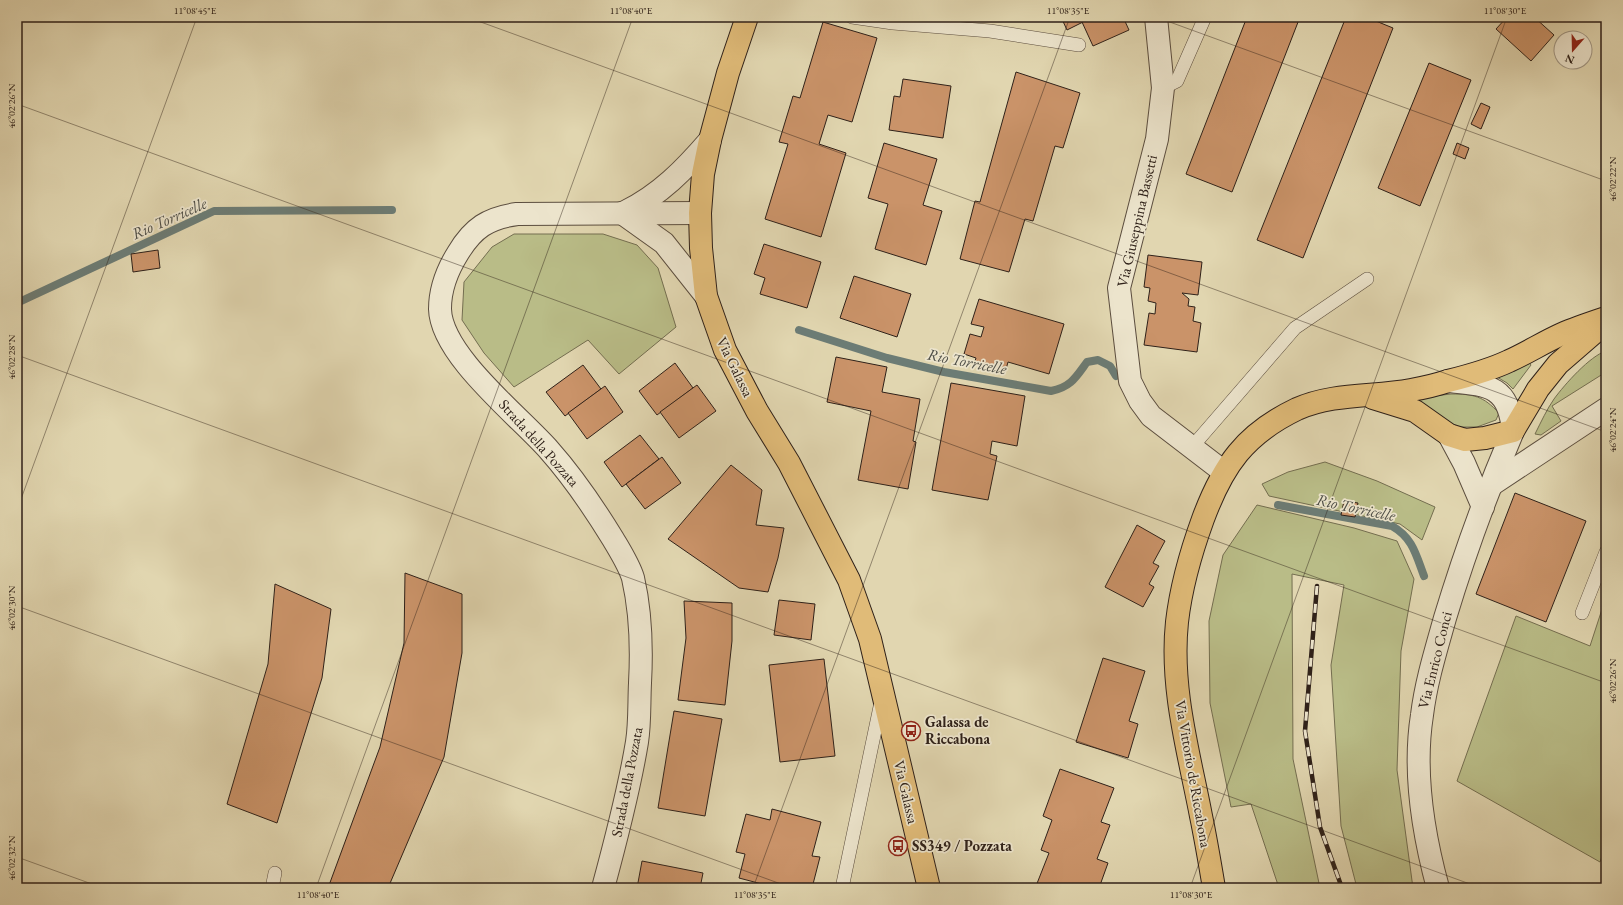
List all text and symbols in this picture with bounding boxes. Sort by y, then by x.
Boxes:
text: 11°08'45"E [174,4,217,17]
text: 11°08'40"E [610,4,653,17]
text: 11°08'35"E [1047,4,1090,17]
text: 11°08'30"E [1484,4,1527,17]
north arrow [1553,30,1593,70]
text: N [1563,51,1576,67]
text: 46°02'26"N [5,83,18,128]
street label: Via Giuseppina Bassetti [1112,153,1161,289]
text: 46°02'22"N [1606,156,1619,201]
water label: Rio Torricelle [128,192,211,244]
text: 46°02'28"N [5,334,18,379]
street label: Via Galassa [713,334,758,400]
water label: Rio Torricelle [925,344,1009,380]
street label: Strada della Pozzata [495,395,584,490]
text: 46°02'24"N [1606,407,1619,452]
water label: Rio Torricelle [1314,489,1398,526]
text: 46°02'30"N [5,585,18,630]
street label: Via Enrico Conci [1413,609,1456,710]
text: 46°02'26"N [1606,658,1619,703]
street label: Via Vittorio de Riccabona [1171,699,1216,849]
place label: Galassa de Riccabona [925,712,991,748]
bus stop icon: Galassa de Riccabona [900,720,922,742]
street label: Strada della Pozzata [607,725,646,838]
street label: Via Galassa [890,758,923,826]
text: 46°02'32"N [5,835,18,880]
bus stop icon: SS349 / Pozzata [887,835,909,857]
place label: SS349 / Pozzata [912,836,1012,855]
text: 11°08'40"E [297,888,340,901]
text: 11°08'35"E [734,888,777,901]
text: 11°08'30"E [1170,888,1213,901]

